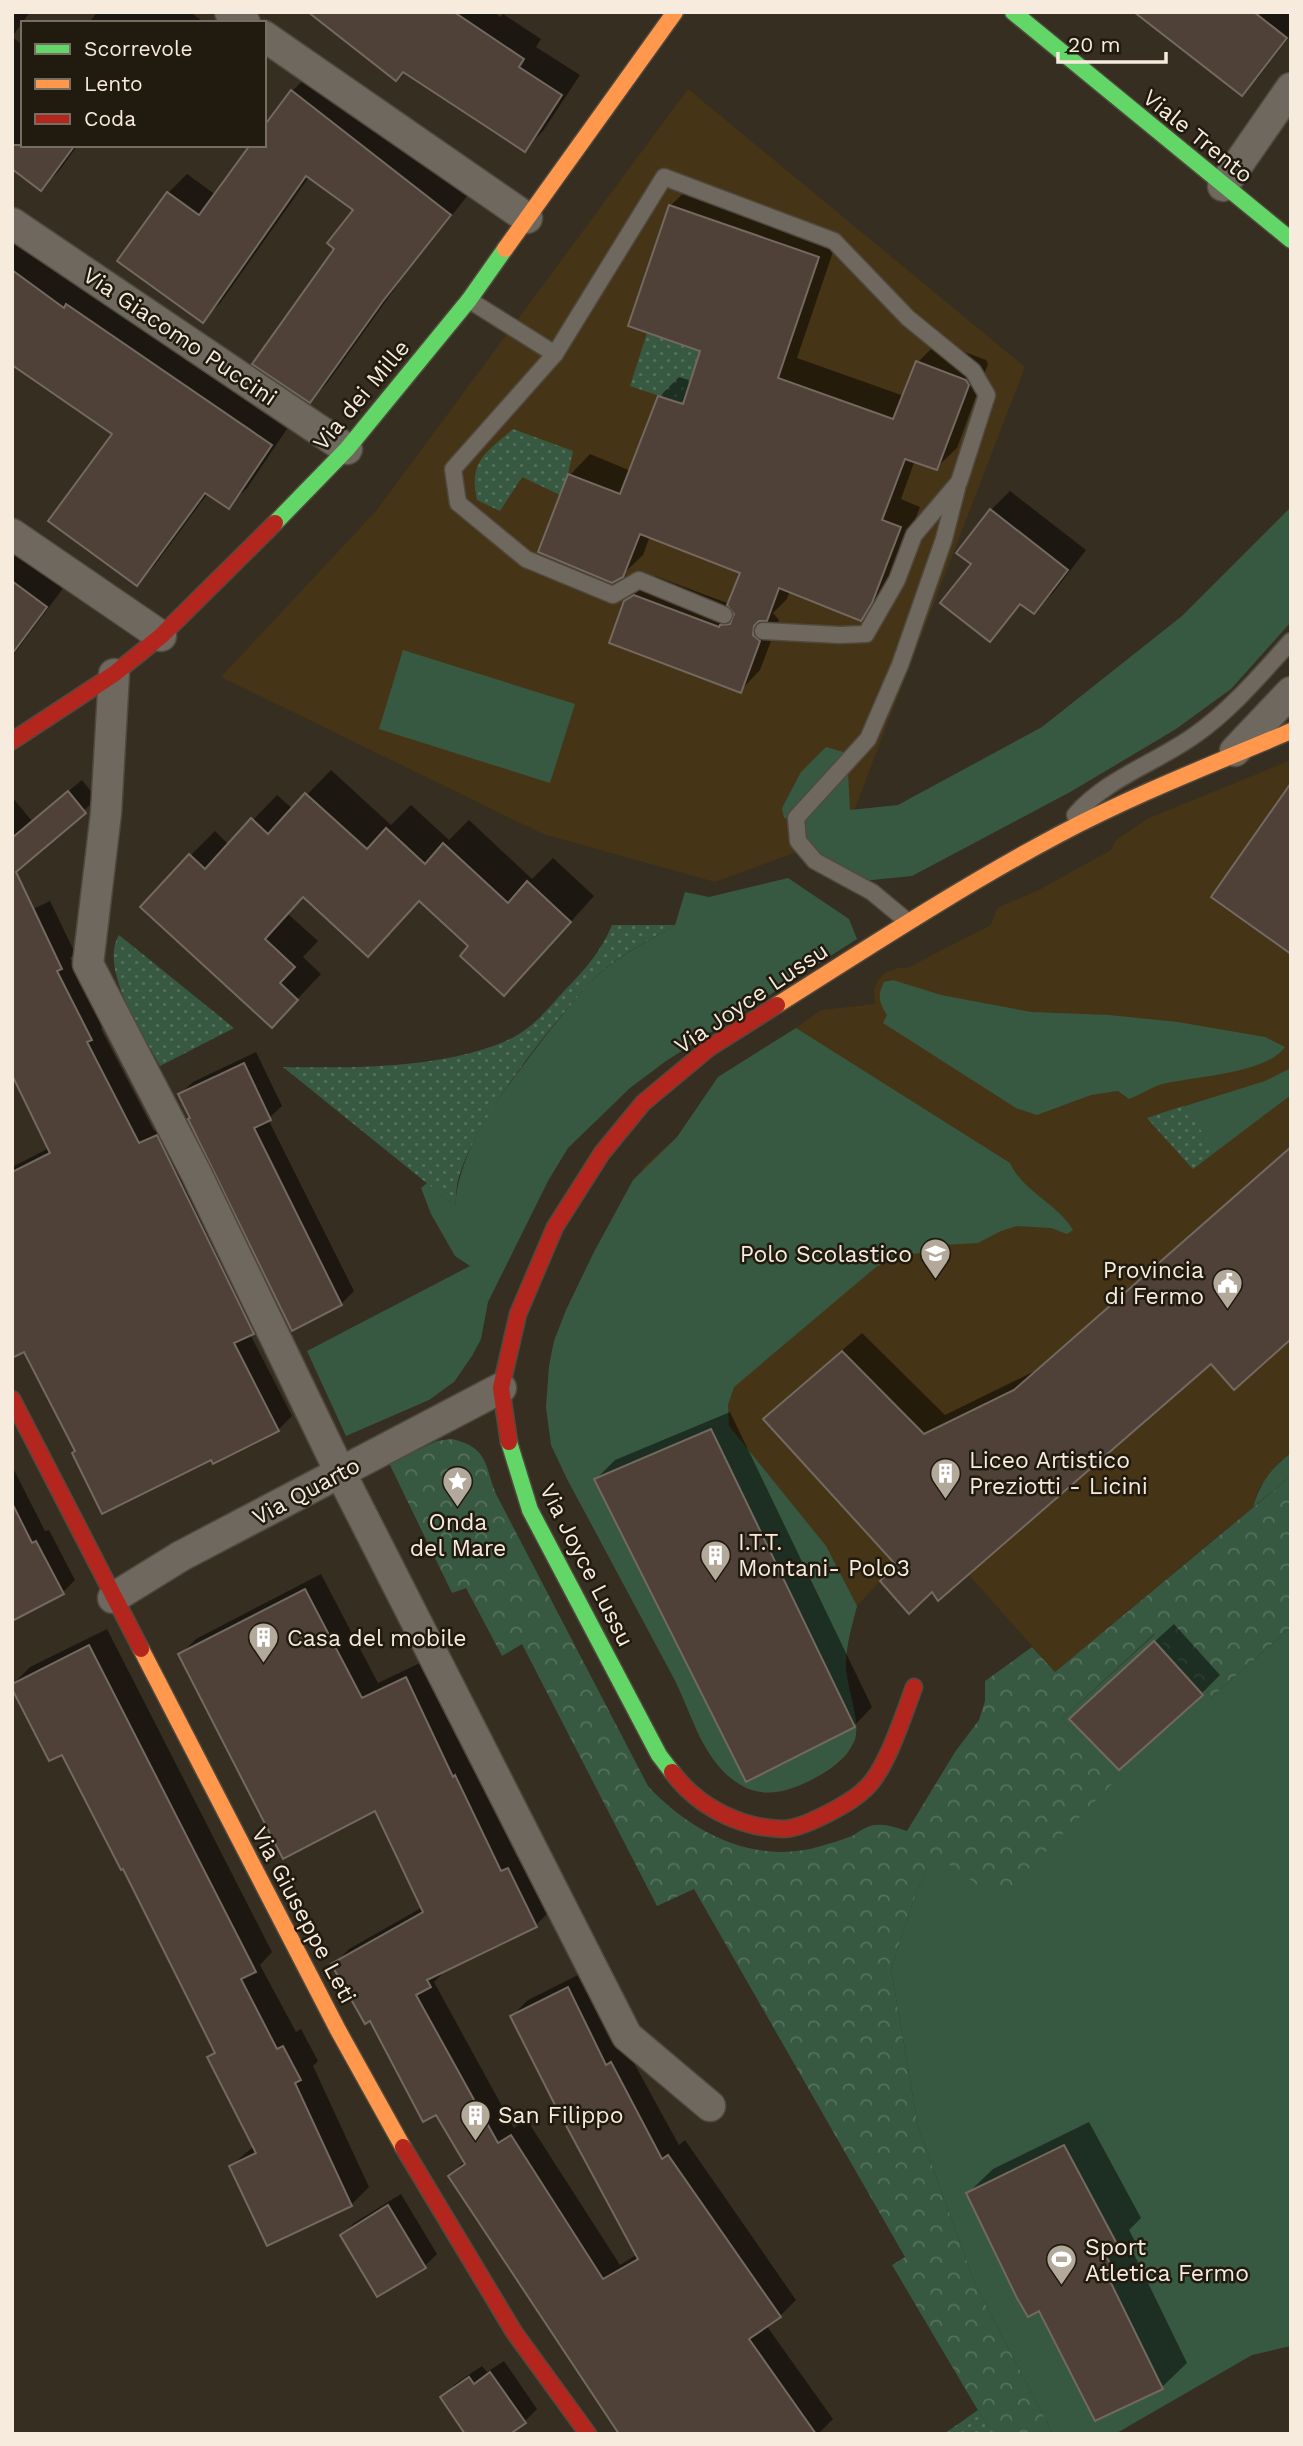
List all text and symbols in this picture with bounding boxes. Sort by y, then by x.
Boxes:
legend [21,21,266,147]
scale bar [1058,21,1166,65]
text: 20 m [1068,32,1120,57]
text: Scorrevole [84,36,193,61]
text: Lento [84,71,143,96]
street label: Viale Trento [1137,84,1258,189]
text: Coda [84,106,136,131]
street label: Via Giacomo Puccini [78,262,282,411]
street label: Via dei Mille [307,335,415,456]
street label: Via Joyce Lussu [669,937,833,1060]
school or university icon: Polo Scolastico [918,1237,952,1281]
place label: Polo Scolastico [740,1241,912,1268]
place label: Provincia di Fermo [1103,1257,1204,1310]
public building icon: Provincia di Fermo [1210,1266,1244,1310]
place label: Liceo Artistico Preziotti - Licini [969,1447,1148,1500]
street label: Via Quarto [248,1452,365,1531]
building icon: Liceo Artistico Preziotti - Licini [929,1456,963,1500]
place icon: Onda del Mare [441,1464,475,1508]
street label: Via Joyce Lussu [534,1479,639,1651]
place label: Onda del Mare [410,1509,506,1562]
place label: I.T.T. Montani- Polo3 [738,1529,910,1582]
building icon: I.T.T. Montani- Polo3 [698,1538,732,1582]
building icon: Casa del mobile [247,1621,281,1665]
place label: Casa del mobile [287,1625,467,1652]
street label: Via Giuseppe Leti [246,1822,361,2008]
building icon: San Filippo [458,2098,492,2142]
place label: San Filippo [498,2102,624,2129]
place label: Sport Atletica Fermo [1085,2234,1249,2287]
sports icon: Sport Atletica Fermo [1045,2243,1079,2287]

